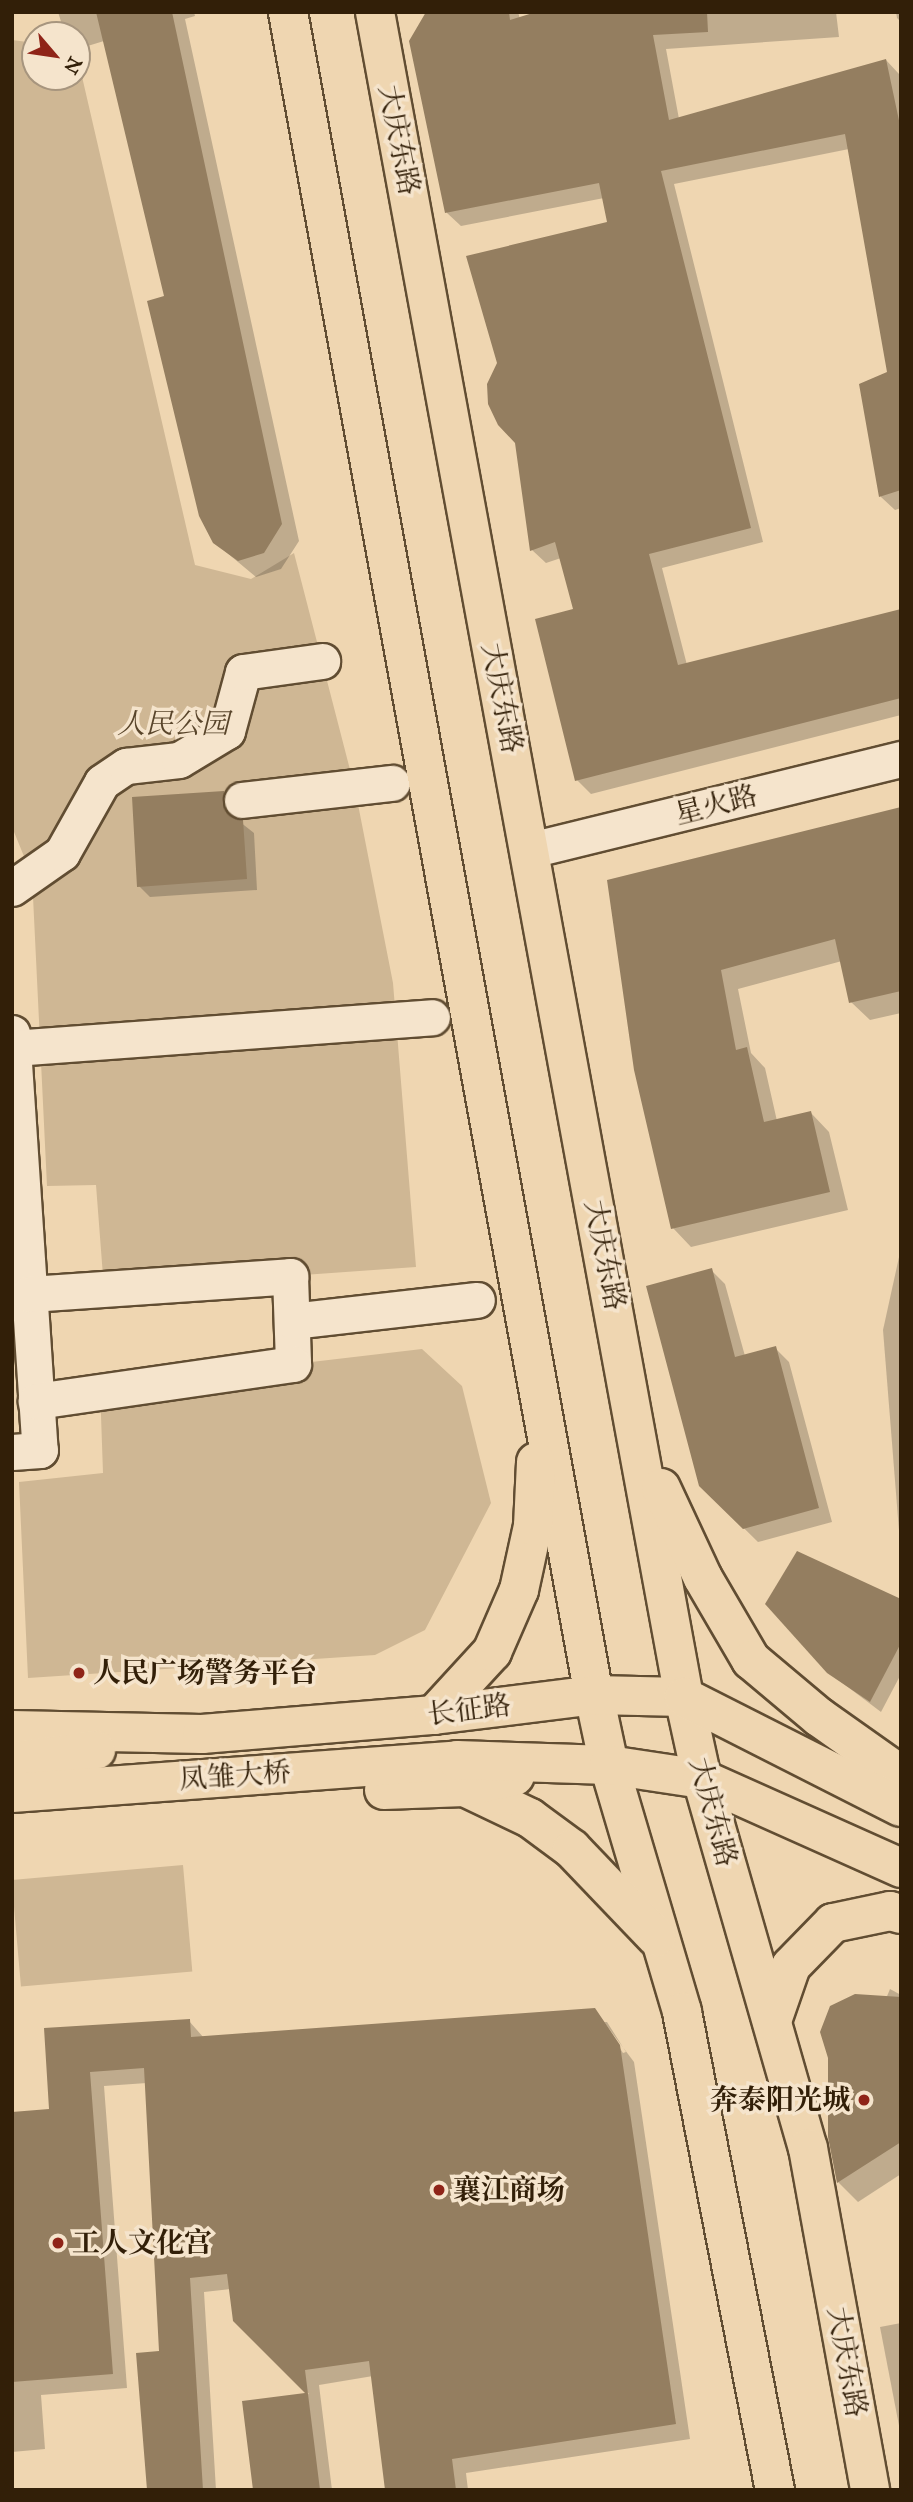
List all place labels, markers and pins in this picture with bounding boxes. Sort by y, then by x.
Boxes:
place label: 人民广场警务平台 [93,1656,317,1690]
marker: 人民广场警务平台 [71,1665,87,1681]
place label: 奔泰阳光城 [710,2083,850,2117]
marker: 奔泰阳光城 [856,2092,872,2108]
place label: 襄江商场 [453,2173,565,2207]
marker: 襄江商场 [431,2182,447,2198]
place label: 工人文化宫 [72,2226,212,2260]
marker: 工人文化宫 [50,2235,66,2251]

